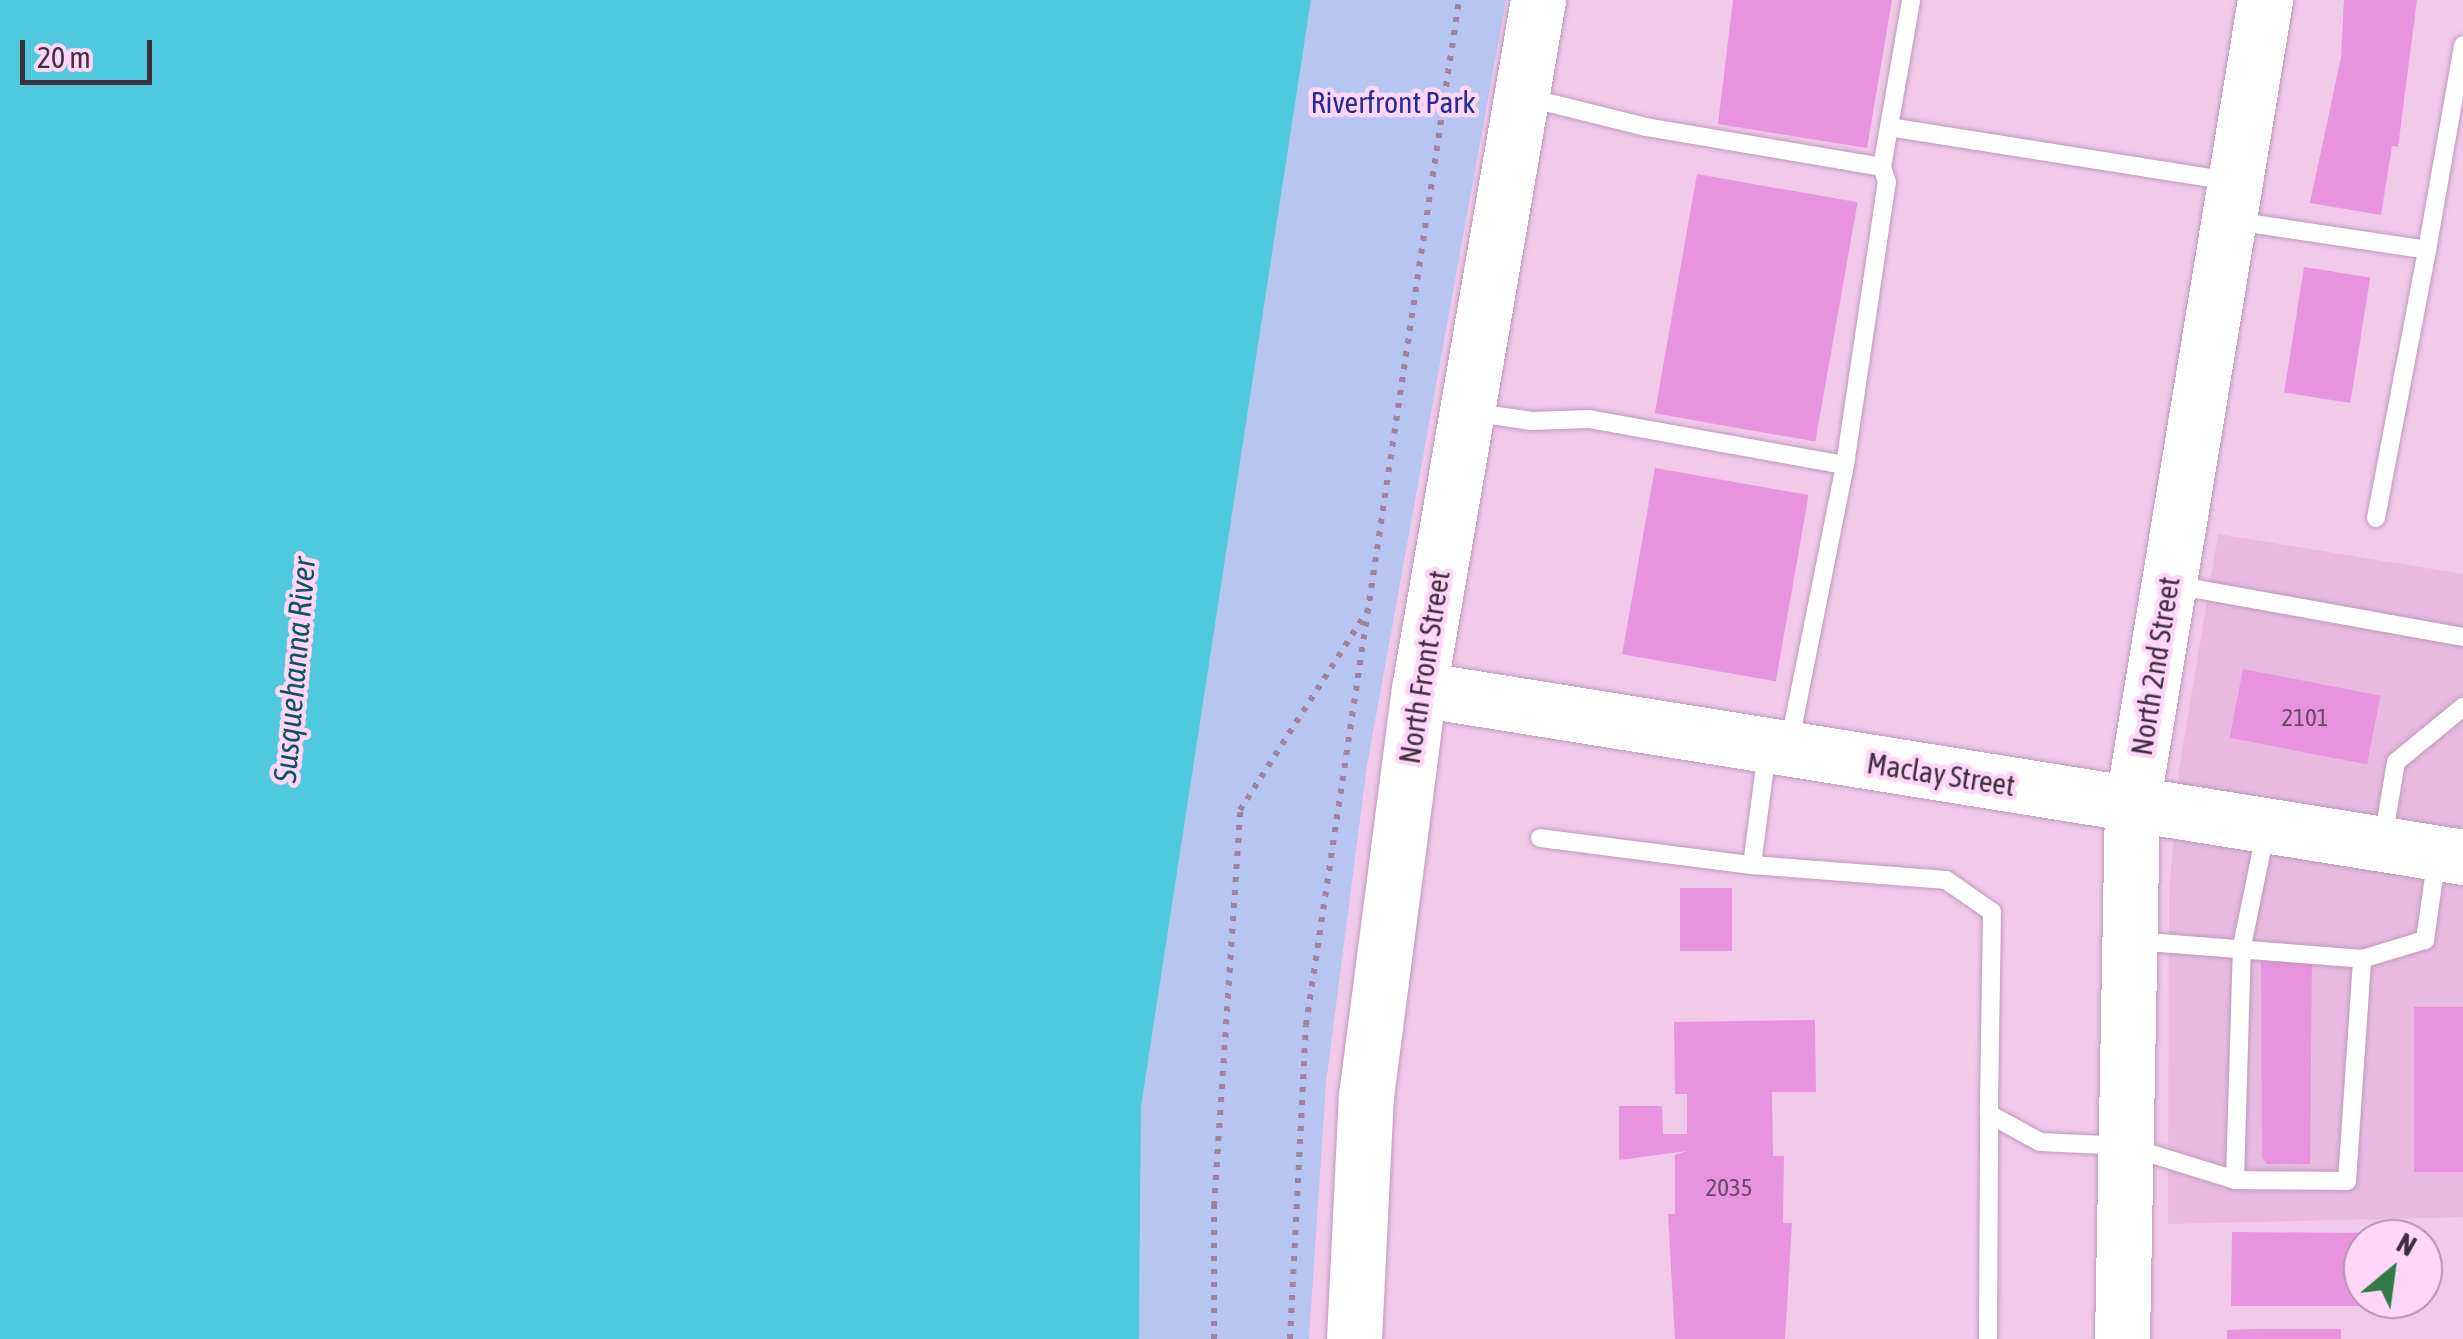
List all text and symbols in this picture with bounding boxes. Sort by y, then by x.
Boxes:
scale bar [25,20,158,82]
text: 20 m [37,40,91,74]
park label: Riverfront Park [1311,84,1475,120]
water label: Susquehanna River [266,556,324,784]
street label: North Front Street [1391,568,1457,766]
street label: North 2nd Street [2123,574,2187,758]
house number: 2101 [2282,702,2328,732]
street label: Maclay Street [1864,745,2018,803]
house number: 2035 [1706,1172,1752,1202]
north arrow [2343,1219,2443,1319]
text: N [2392,1227,2422,1263]

